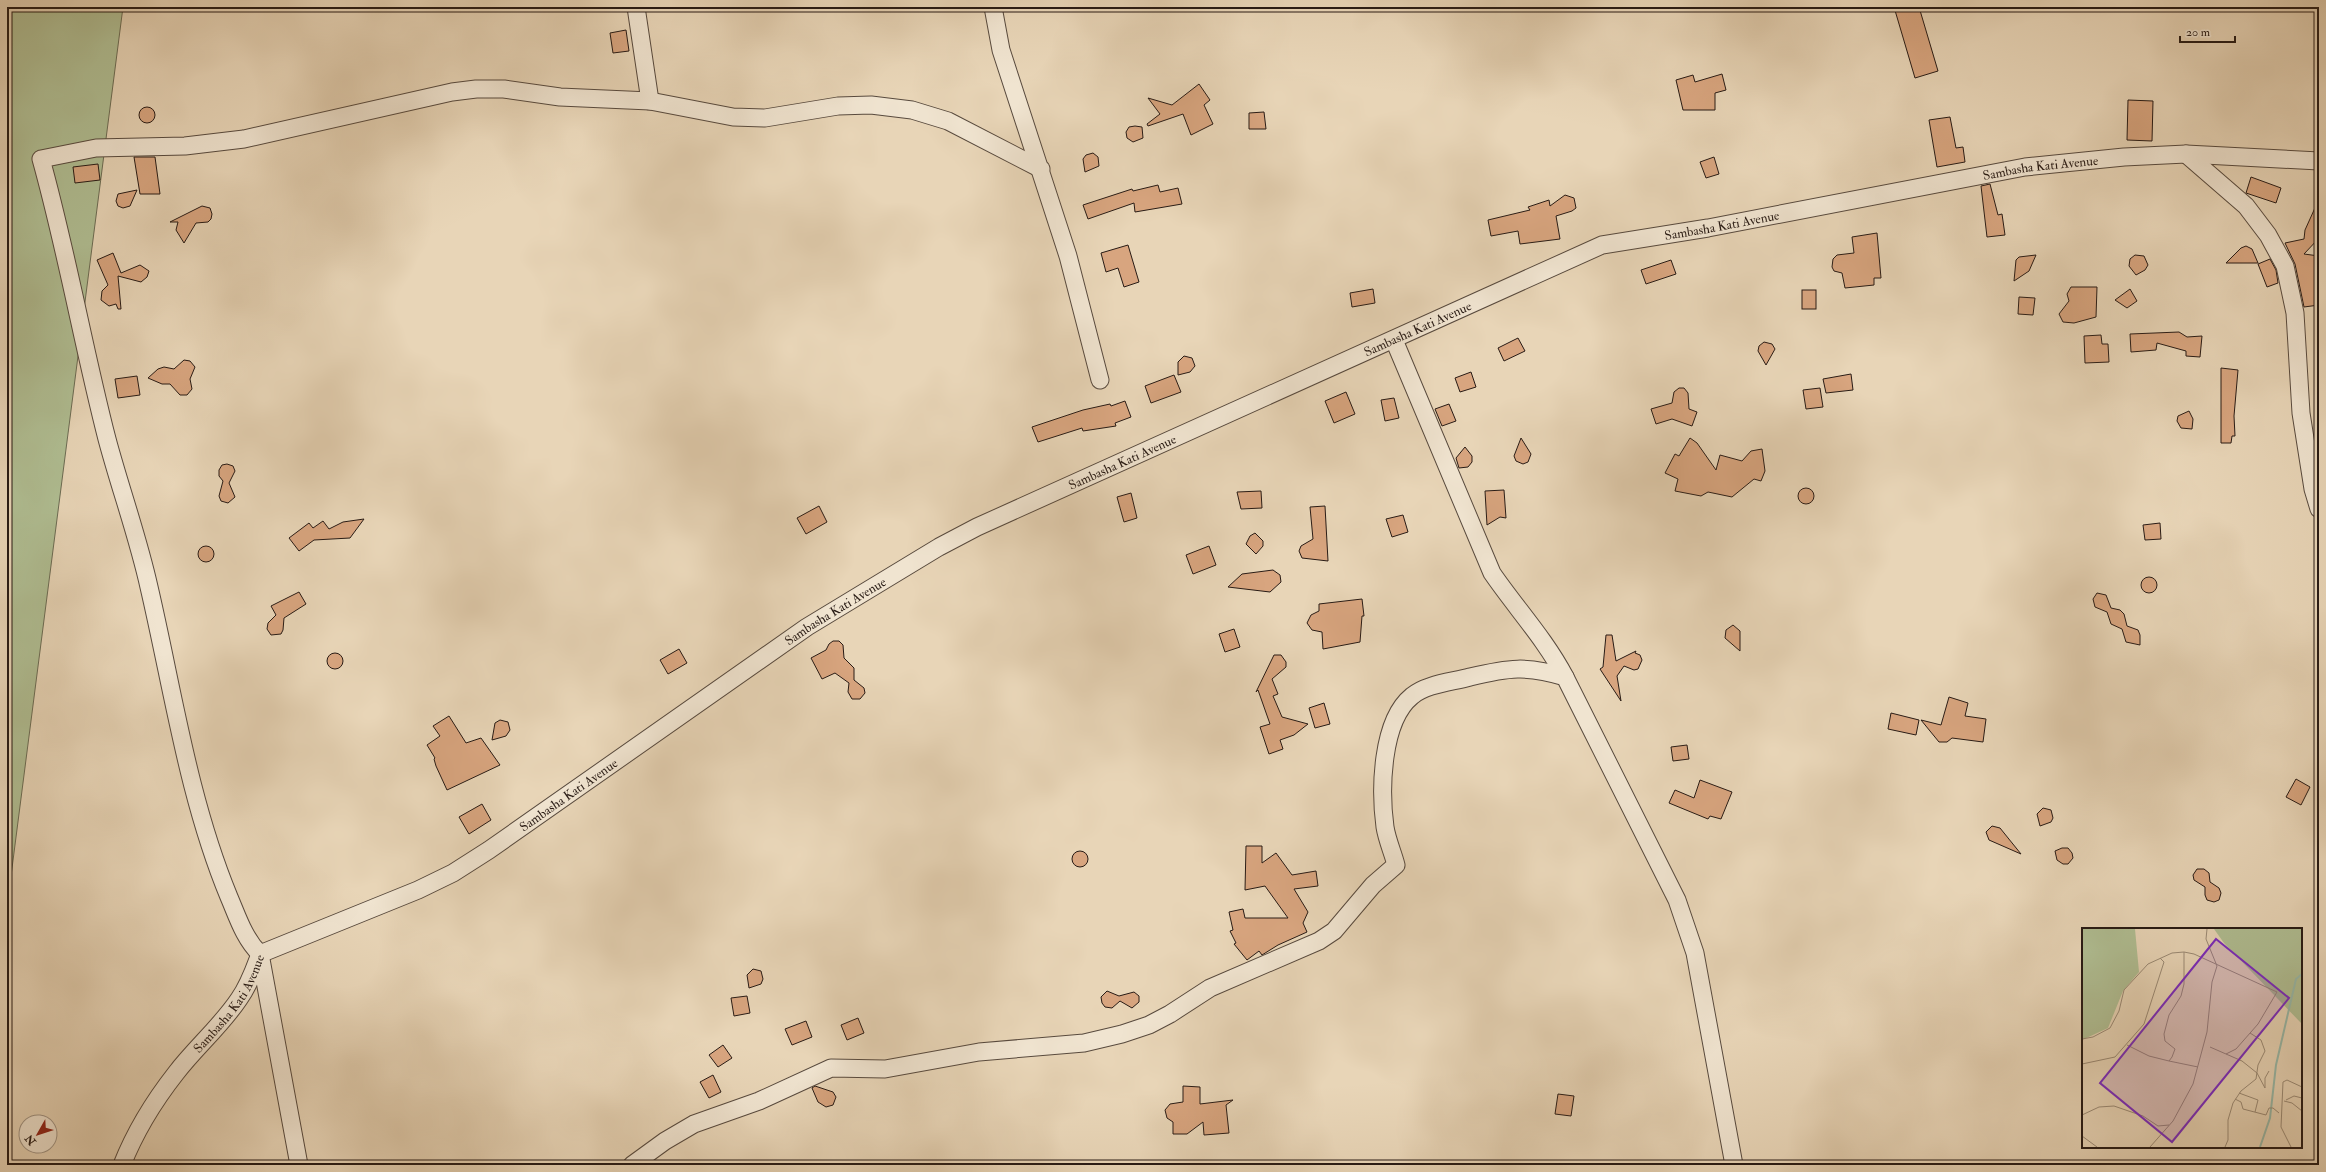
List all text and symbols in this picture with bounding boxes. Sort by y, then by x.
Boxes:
scale bar [2180,18,2235,44]
text: 20 m [2186,25,2211,40]
street label: Sambasha Kati Avenue [1982,153,2100,184]
street label: Sambasha Kati Avenue [1663,207,1781,244]
street label: Sambasha Kati Avenue [1361,298,1475,360]
street label: Sambasha Kati Avenue [1066,431,1179,494]
street label: Sambasha Kati Avenue [782,574,890,649]
street label: Sambasha Kati Avenue [517,755,622,835]
inset map [2082,928,2302,1148]
street label: Sambasha Kati Avenue [190,952,268,1056]
north arrow [18,1114,58,1154]
text: N [22,1131,39,1149]

